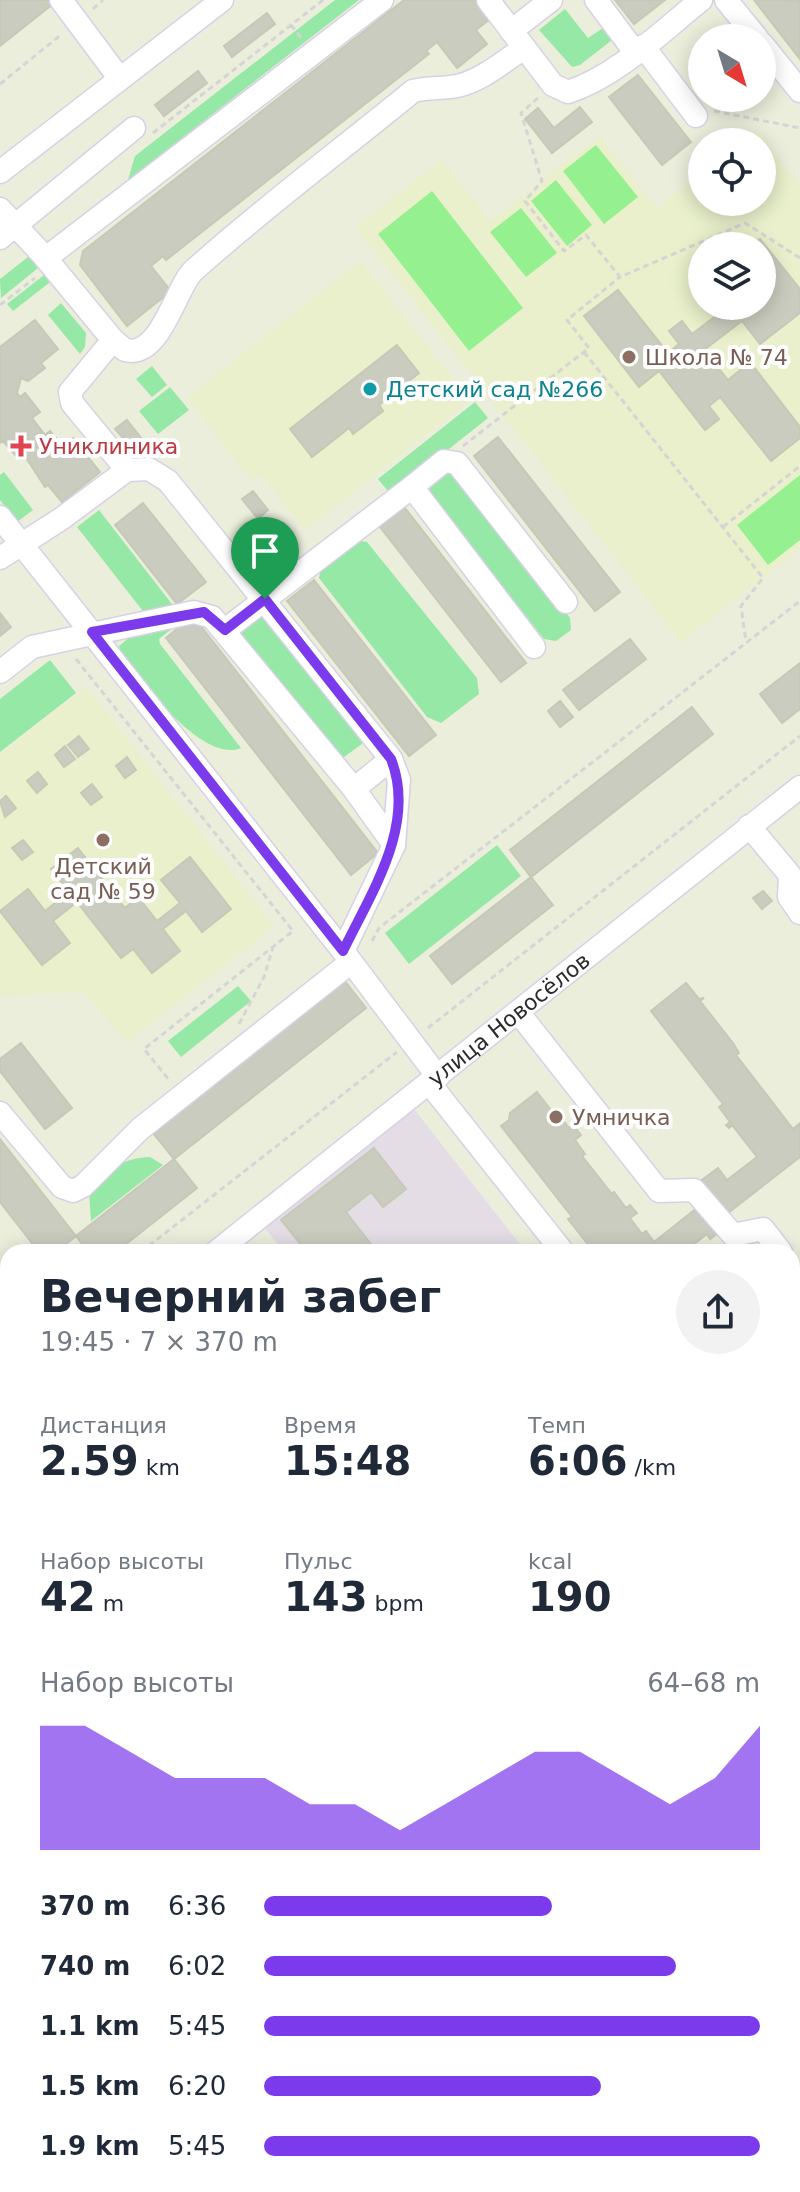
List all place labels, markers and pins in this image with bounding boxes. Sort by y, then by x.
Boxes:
place label: Школа № 74 [645,345,788,370]
marker: Школа № 74 [620,348,638,366]
place label: Детский сад №266 [386,377,603,402]
marker: Детский сад №266 [361,380,379,398]
place label: Униклиника [39,434,178,459]
marker: Униклиника [10,435,32,457]
pin [231,517,299,599]
marker: Детский сад № 59 [94,831,112,849]
place label: Детский сад № 59 [50,854,156,904]
place label: Умничка [572,1105,670,1130]
marker: Умничка [547,1108,565,1126]

